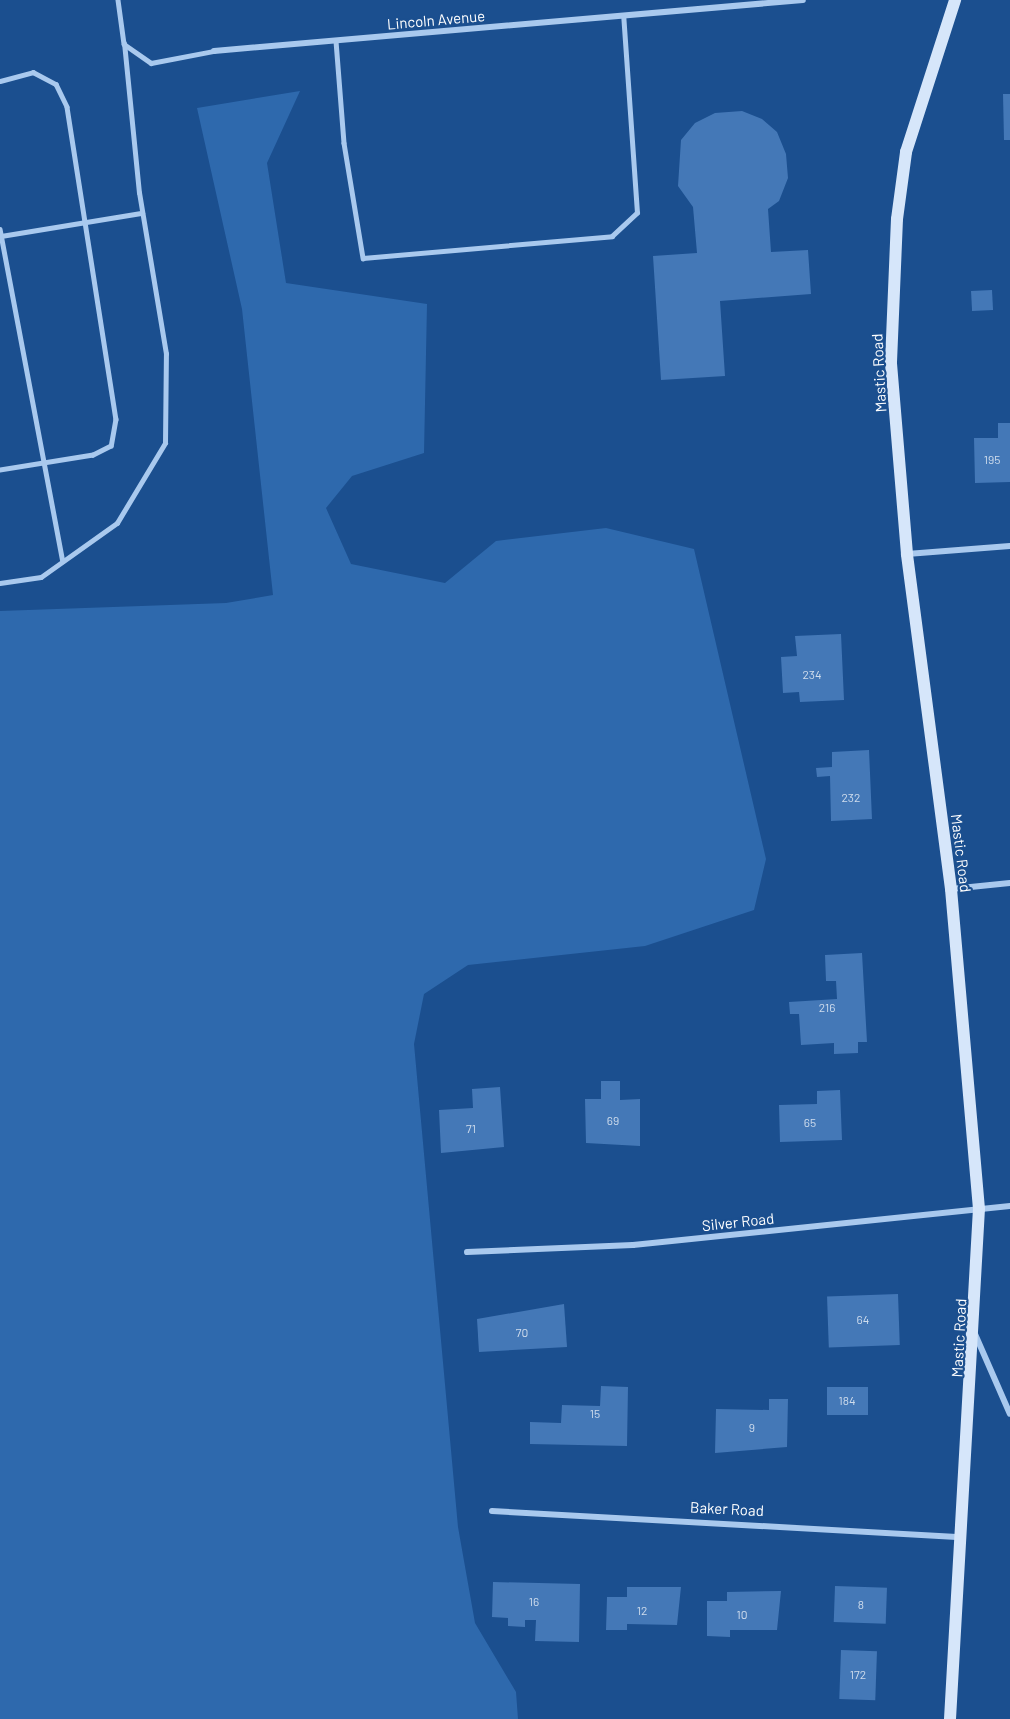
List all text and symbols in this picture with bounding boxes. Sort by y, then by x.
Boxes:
street label: Lincoln Avenue [386,7,486,33]
street label: Mastic Road [868,333,890,413]
house number: 195 [984,453,1000,467]
house number: 234 [802,668,822,682]
house number: 232 [842,791,860,805]
street label: Mastic Road [947,813,975,893]
house number: 216 [819,1001,835,1015]
house number: 69 [607,1114,619,1128]
house number: 65 [804,1116,816,1130]
house number: 71 [466,1122,476,1136]
street label: Silver Road [701,1209,775,1235]
street label: Mastic Road [948,1298,970,1378]
house number: 64 [857,1313,869,1327]
house number: 70 [516,1326,528,1340]
house number: 184 [838,1394,856,1408]
house number: 15 [590,1407,600,1421]
house number: 9 [749,1421,755,1435]
street label: Baker Road [690,1498,764,1520]
house number: 16 [529,1595,539,1609]
house number: 8 [858,1598,864,1612]
house number: 12 [637,1604,647,1618]
house number: 10 [737,1608,747,1622]
house number: 172 [850,1668,866,1682]

